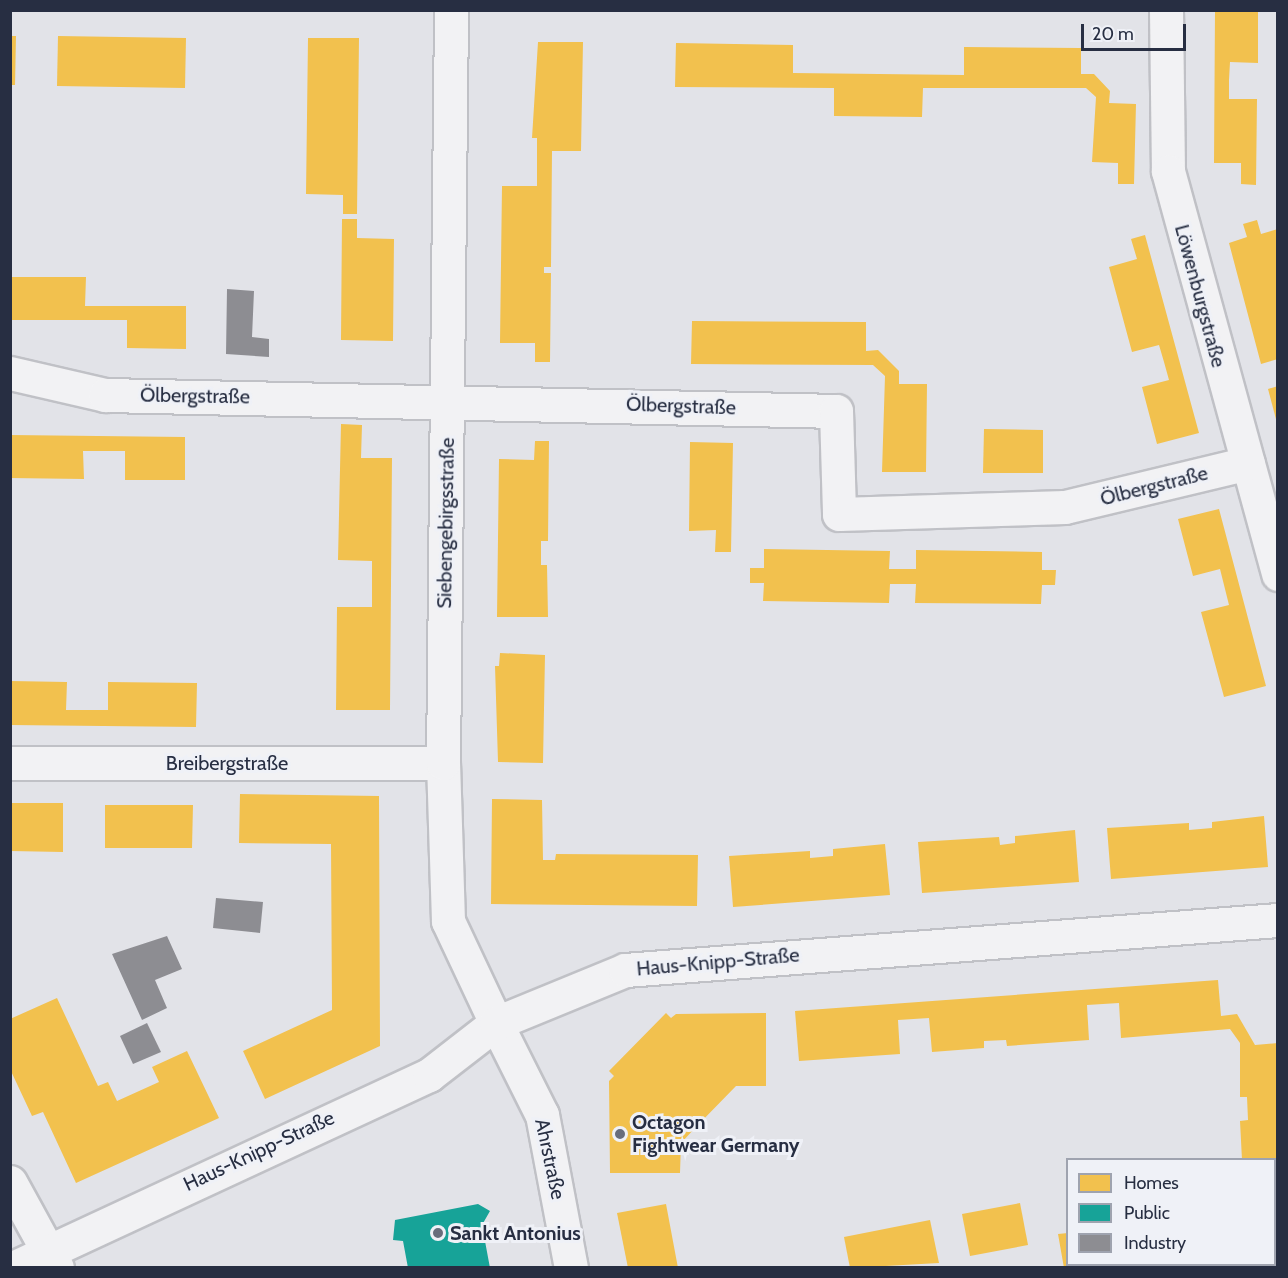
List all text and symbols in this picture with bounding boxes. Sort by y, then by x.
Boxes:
scale bar [1084,12,1189,50]
text: 20 m [1092,23,1134,45]
street label: Löwenburgstraße [1169,222,1231,370]
street label: Ölbergstraße [140,383,250,409]
street label: Ölbergstraße [626,392,736,420]
street label: Siebengebirgsstraße [433,437,459,609]
street label: Ölbergstraße [1098,461,1210,511]
street label: Breibergstraße [166,751,288,775]
street label: Haus-Knipp-Straße [635,943,801,981]
street label: Haus-Knipp-Straße [180,1106,338,1196]
place label: Octagon Fightwear Germany [632,1110,800,1157]
street label: Ahrstraße [530,1116,570,1202]
marker: Octagon Fightwear Germany [613,1127,627,1141]
legend [1066,1158,1276,1266]
text: Homes [1124,1172,1179,1194]
text: Public [1124,1202,1170,1224]
place label: Sankt Antonius [450,1221,581,1245]
marker: Sankt Antonius [431,1226,445,1240]
text: Industry [1124,1232,1186,1254]

